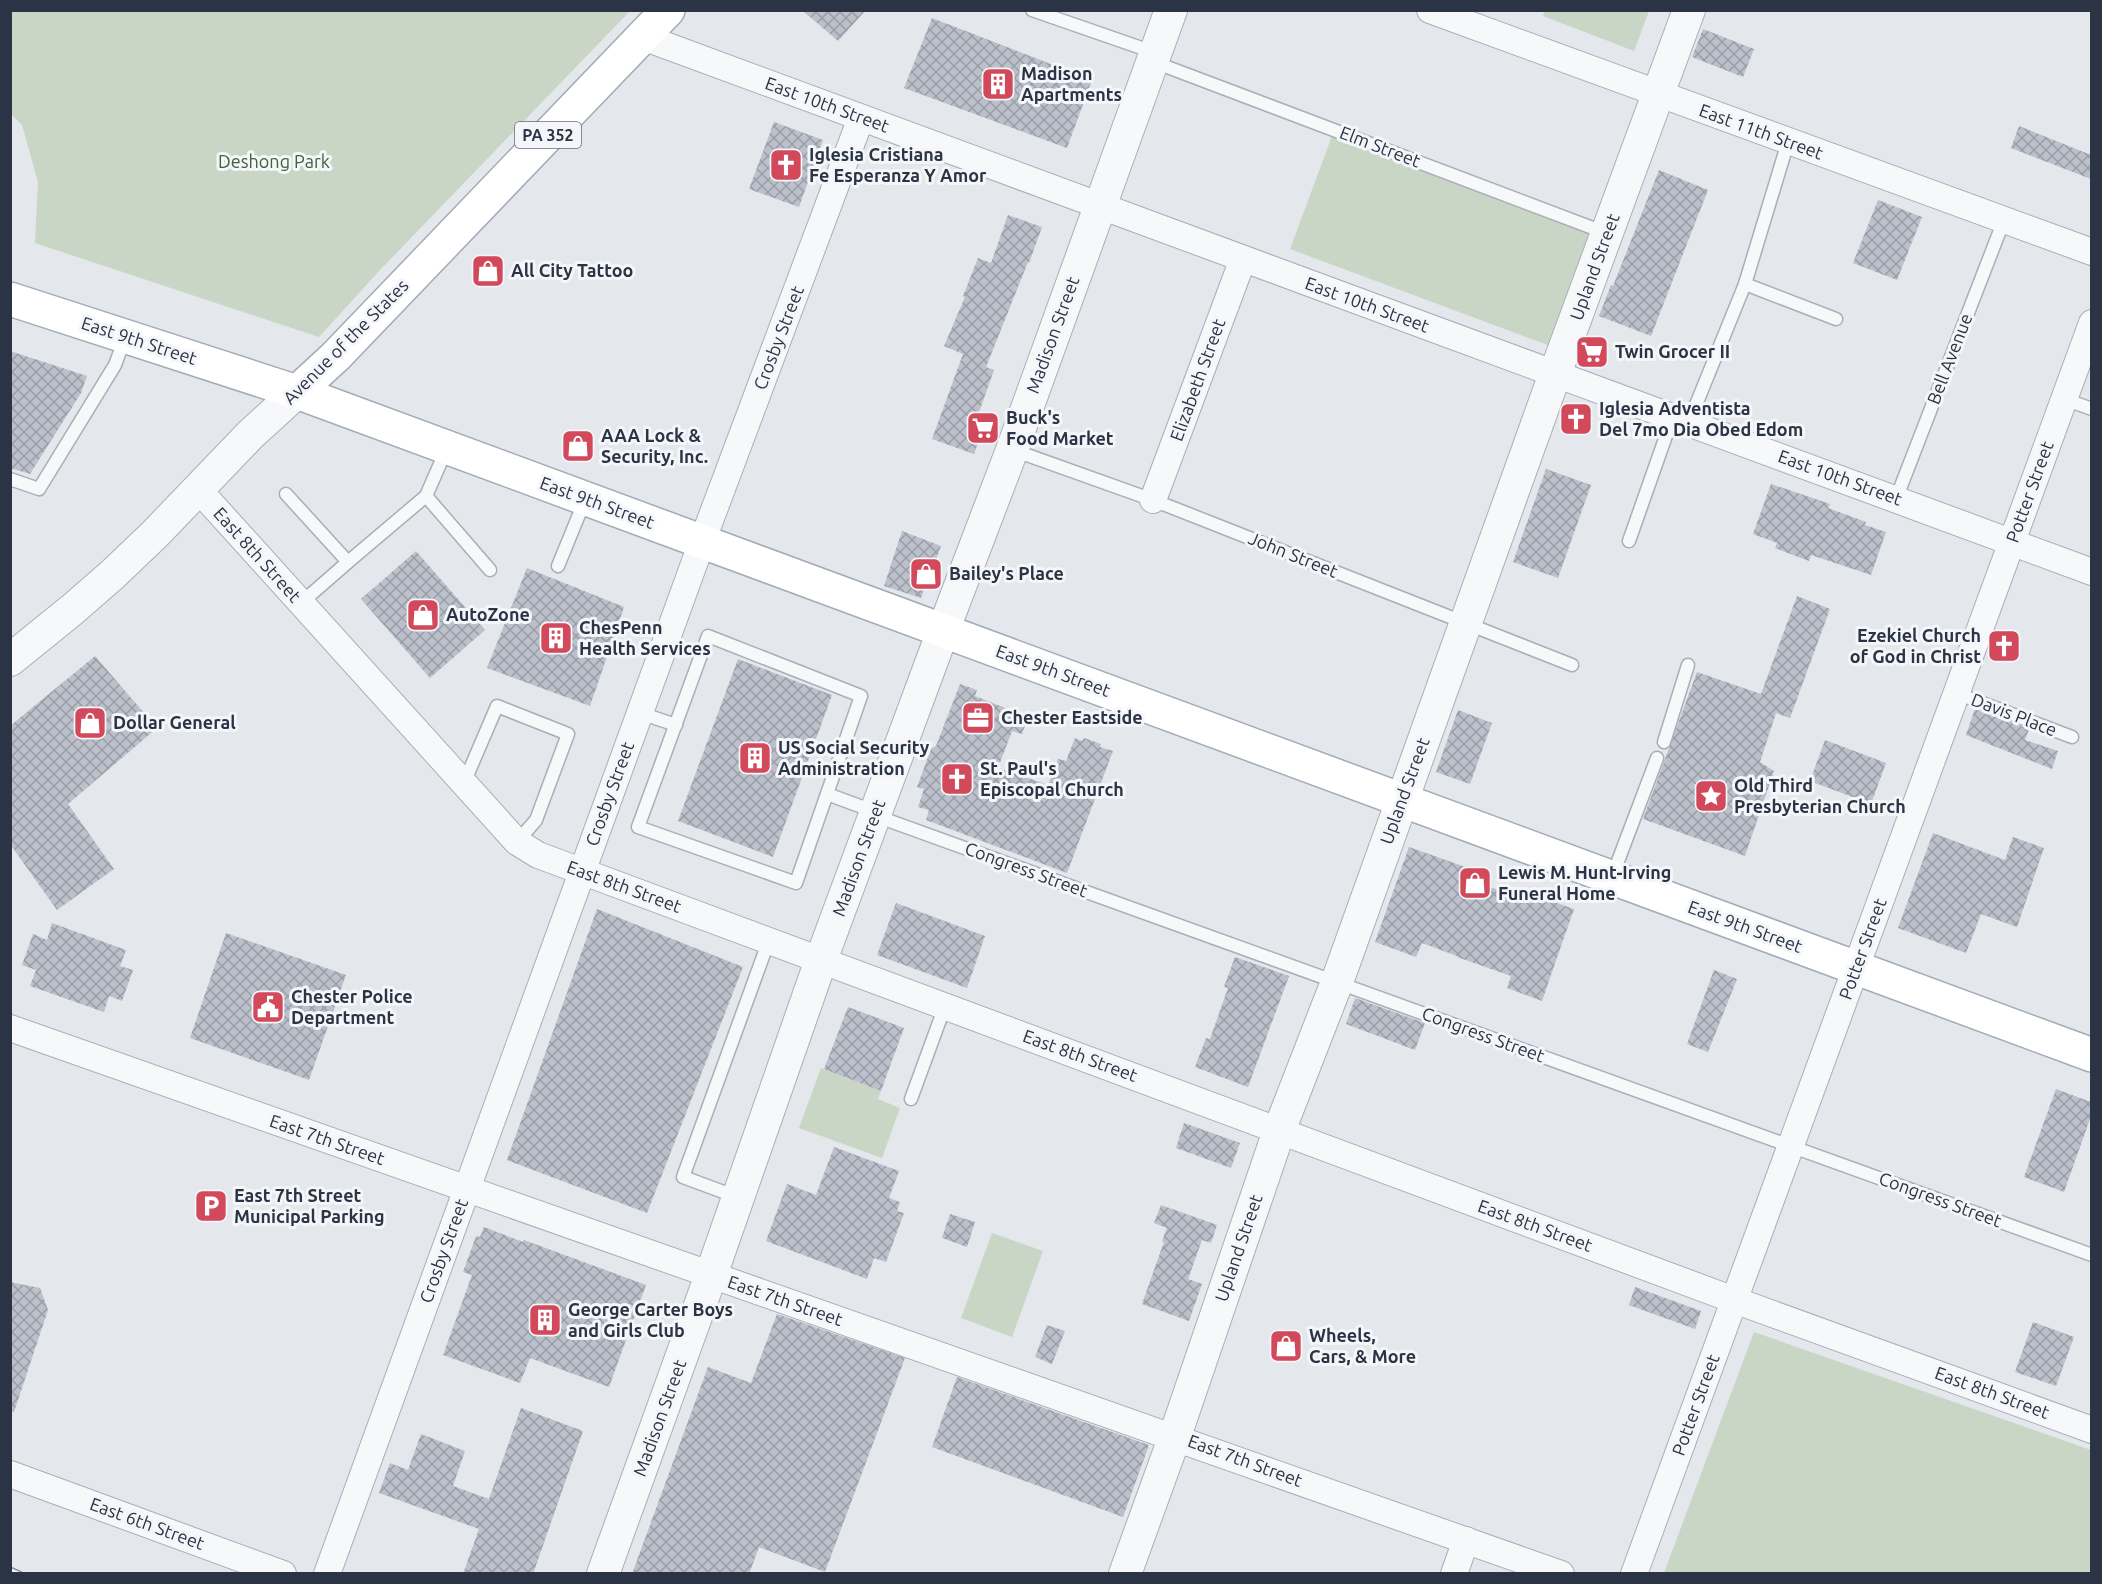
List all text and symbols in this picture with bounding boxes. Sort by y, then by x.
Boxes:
place label: Madison Apartments [1021,63,1122,104]
building icon: Madison Apartments [980,66,1016,102]
street label: East 10th Street [763,72,892,136]
street label: East 11th Street [1697,99,1826,163]
road number: PA 352 [515,122,581,148]
street label: Elm Street [1337,122,1423,171]
place label: Iglesia Cristiana Fe Esperanza Y Amor [809,144,987,185]
church icon: Iglesia Cristiana Fe Esperanza Y Amor [768,147,804,183]
park label: Deshong Park [218,151,330,171]
street label: Upland Street [1566,211,1623,323]
shop icon: All City Tattoo [470,253,506,289]
place label: All City Tattoo [511,260,633,280]
street label: East 10th Street [1303,272,1432,336]
street label: Madison Street [1022,274,1082,396]
street label: Avenue of the States [279,275,412,408]
street label: Crosby Street [749,283,807,392]
street label: Bell Avenue [1923,310,1976,407]
street label: East 9th Street [79,312,200,368]
street label: Elizabeth Street [1166,316,1228,444]
supermarket icon: Twin Grocer II [1574,334,1610,370]
place label: Twin Grocer II [1615,341,1730,361]
place label: Iglesia Adventista Del 7mo Dia Obed Edom [1599,398,1803,439]
church icon: Iglesia Adventista Del 7mo Dia Obed Edom [1558,401,1594,437]
place label: Buck's Food Market [1006,407,1114,448]
supermarket icon: Buck's Food Market [965,410,1001,446]
place label: AAA Lock & Security, Inc. [601,425,708,466]
shop icon: AAA Lock & Security, Inc. [560,428,596,464]
street label: Potter Street [2001,438,2057,545]
street label: East 10th Street [1776,445,1905,509]
street label: East 9th Street [537,472,657,532]
street label: East 8th Street [210,503,305,606]
street label: John Street [1246,527,1341,581]
shop icon: Bailey's Place [908,556,944,592]
place label: Bailey's Place [949,563,1064,583]
shop icon: AutoZone [405,597,441,633]
place label: AutoZone [446,604,530,624]
place label: ChesPenn Health Services [579,617,711,658]
building icon: ChesPenn Health Services [538,620,574,656]
place label: Ezekiel Church of God in Christ [1850,625,1981,666]
church icon: Ezekiel Church of God in Christ [1986,628,2022,664]
street label: East 9th Street [993,640,1113,700]
street label: Davis Place [1969,689,2060,740]
office icon: Chester Eastside [960,700,996,736]
shop icon: Dollar General [72,705,108,741]
place label: Chester Eastside [1001,707,1143,727]
place label: Dollar General [113,712,236,732]
street label: Upland Street [1376,735,1433,847]
place label: US Social Security Administration [778,737,930,778]
street label: Crosby Street [581,739,637,849]
building icon: US Social Security Administration [737,740,773,776]
place label: St. Paul's Episcopal Church [980,758,1124,799]
church icon: St. Paul's Episcopal Church [939,761,975,797]
place label: Old Third Presbyterian Church [1734,775,1906,816]
place icon: Old Third Presbyterian Church [1693,778,1729,814]
street label: Madison Street [828,797,888,919]
street label: Congress Street [962,838,1090,901]
street label: East 8th Street [564,856,684,916]
place label: Lewis M. Hunt-Irving Funeral Home [1498,862,1671,903]
shop icon: Lewis M. Hunt-Irving Funeral Home [1457,865,1493,901]
street label: Potter Street [1834,895,1890,1002]
street label: East 9th Street [1685,896,1805,956]
place label: Chester Police Department [291,986,413,1027]
public building icon: Chester Police Department [250,989,286,1025]
street label: Congress Street [1419,1003,1547,1066]
street label: East 8th Street [1020,1025,1140,1085]
street label: East 7th Street [267,1110,387,1168]
street label: Congress Street [1876,1168,2004,1231]
place label: East 7th Street Municipal Parking [234,1185,385,1226]
parking icon: East 7th Street Municipal Parking [193,1188,229,1224]
street label: Upland Street [1210,1191,1266,1304]
street label: East 8th Street [1475,1195,1595,1255]
street label: Crosby Street [415,1196,471,1306]
street label: East 7th Street [725,1271,845,1329]
place label: George Carter Boys and Girls Club [568,1299,733,1340]
building icon: George Carter Boys and Girls Club [527,1302,563,1338]
place label: Wheels, Cars, & More [1309,1325,1416,1366]
shop icon: Wheels, Cars, & More [1268,1328,1304,1364]
street label: Potter Street [1667,1351,1723,1458]
street label: Madison Street [629,1357,689,1479]
street label: East 8th Street [1932,1362,2052,1422]
street label: East 7th Street [1185,1430,1305,1490]
street label: East 6th Street [87,1493,207,1553]

